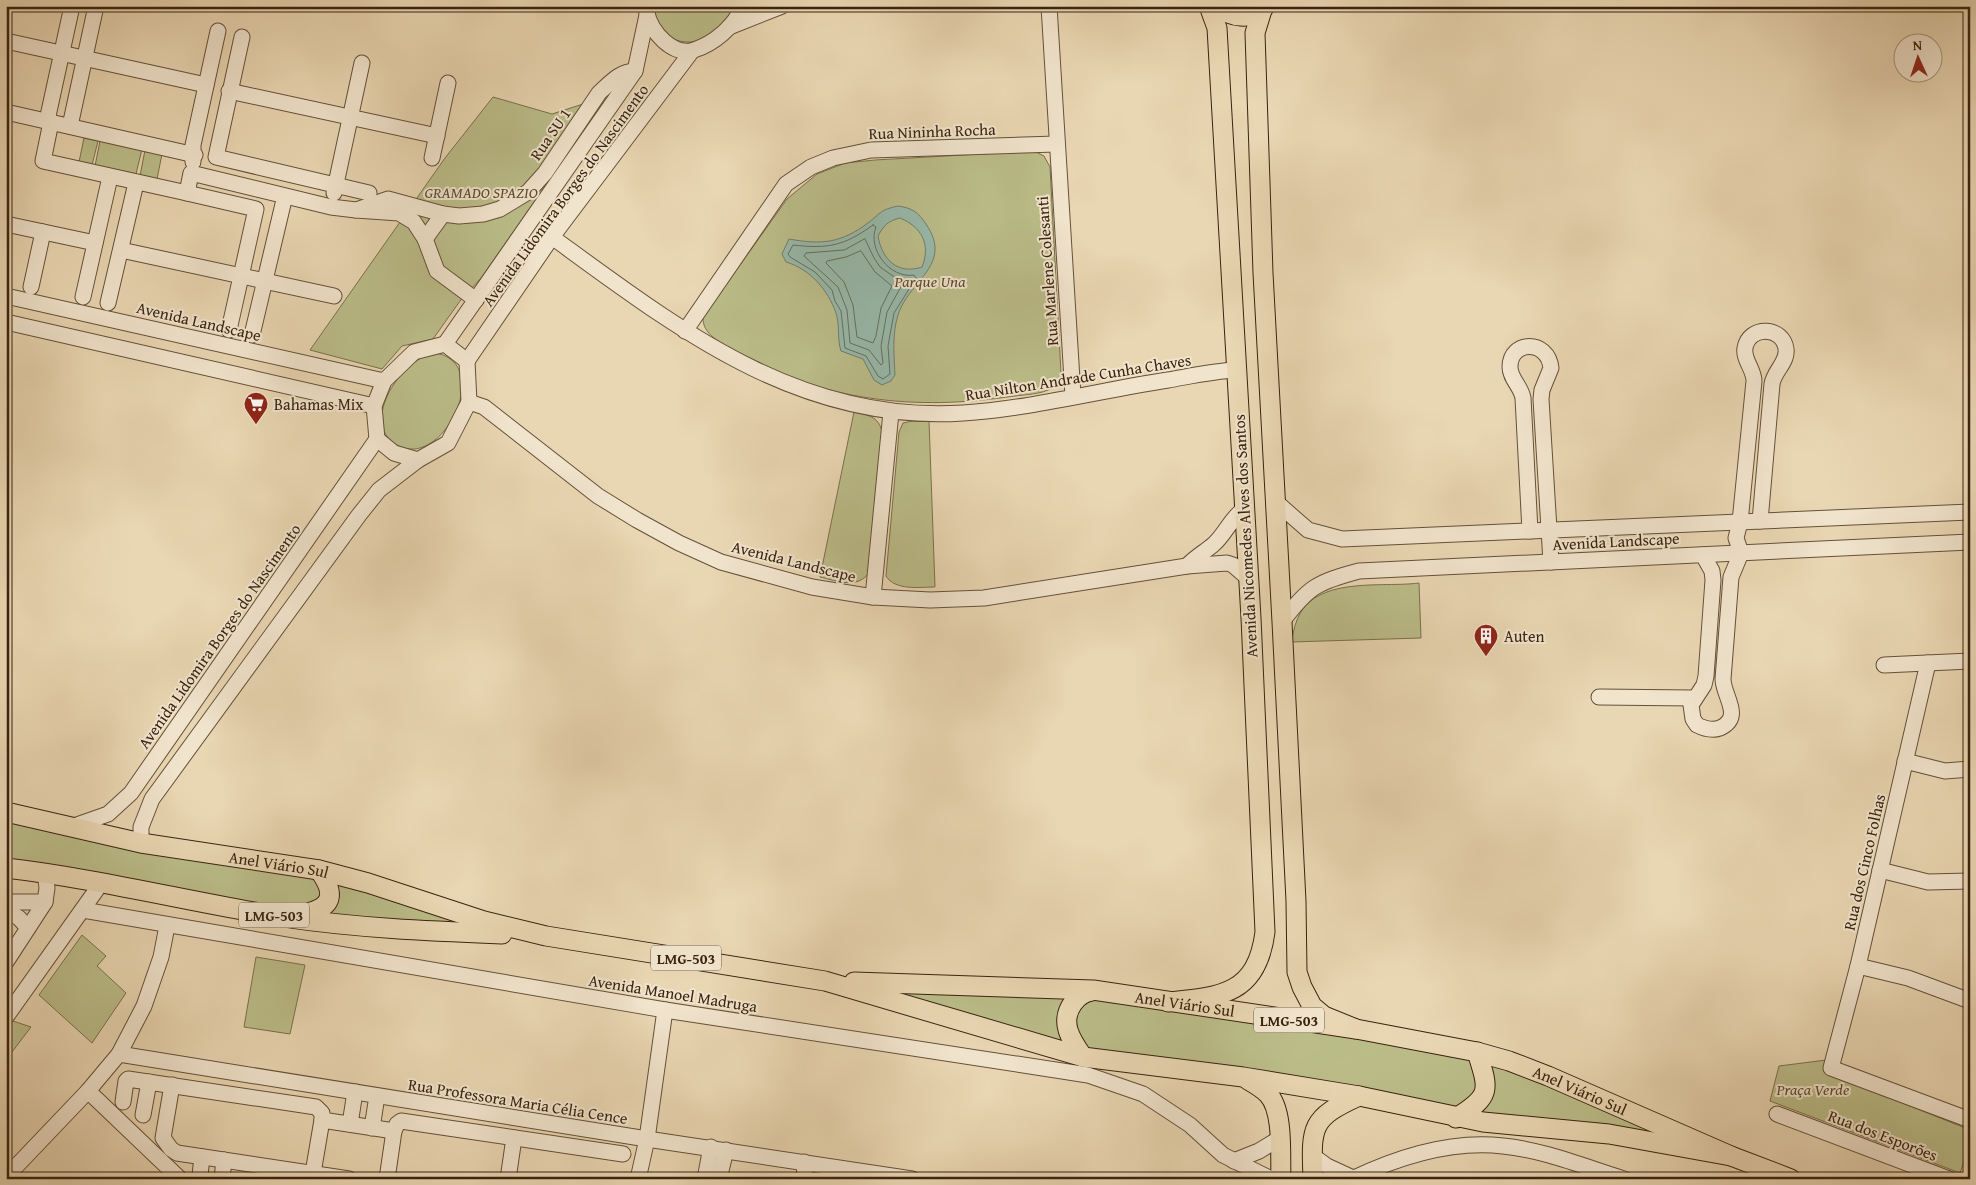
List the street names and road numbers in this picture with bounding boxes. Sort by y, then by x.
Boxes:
street label: Avenida Lidomira Borges do Nascimento [476,79,654,311]
street label: Rua SU 1 [524,103,576,165]
street label: Rua Nininha Rocha [868,117,996,145]
street label: Rua Marlene Colesanti [1030,195,1064,347]
street label: Avenida Landscape [134,295,264,347]
street label: Rua Nilton Andrade Cunha Chaves [963,347,1193,407]
street label: Avenida Nicomedes Alves dos Santos [1227,413,1263,659]
street label: Avenida Lidomira Borges do Nascimento [132,519,306,753]
street label: Avenida Landscape [1552,526,1680,556]
street label: Avenida Landscape [729,534,859,588]
street label: Rua dos Cinco Folhas [1837,791,1891,933]
street label: Anel Viário Sul [227,845,332,884]
road number: LMG-503 [239,902,309,928]
road number: LMG-503 [651,946,721,970]
street label: Avenida Manoel Madruga [587,968,759,1018]
street label: Anel Viário Sul [1133,984,1237,1023]
road number: LMG-503 [1254,1008,1324,1032]
street label: Anel Viário Sul [1529,1059,1631,1121]
street label: Rua Professora Maria Célia Cence [406,1072,630,1130]
street label: Rua dos Esporões [1825,1103,1941,1167]

